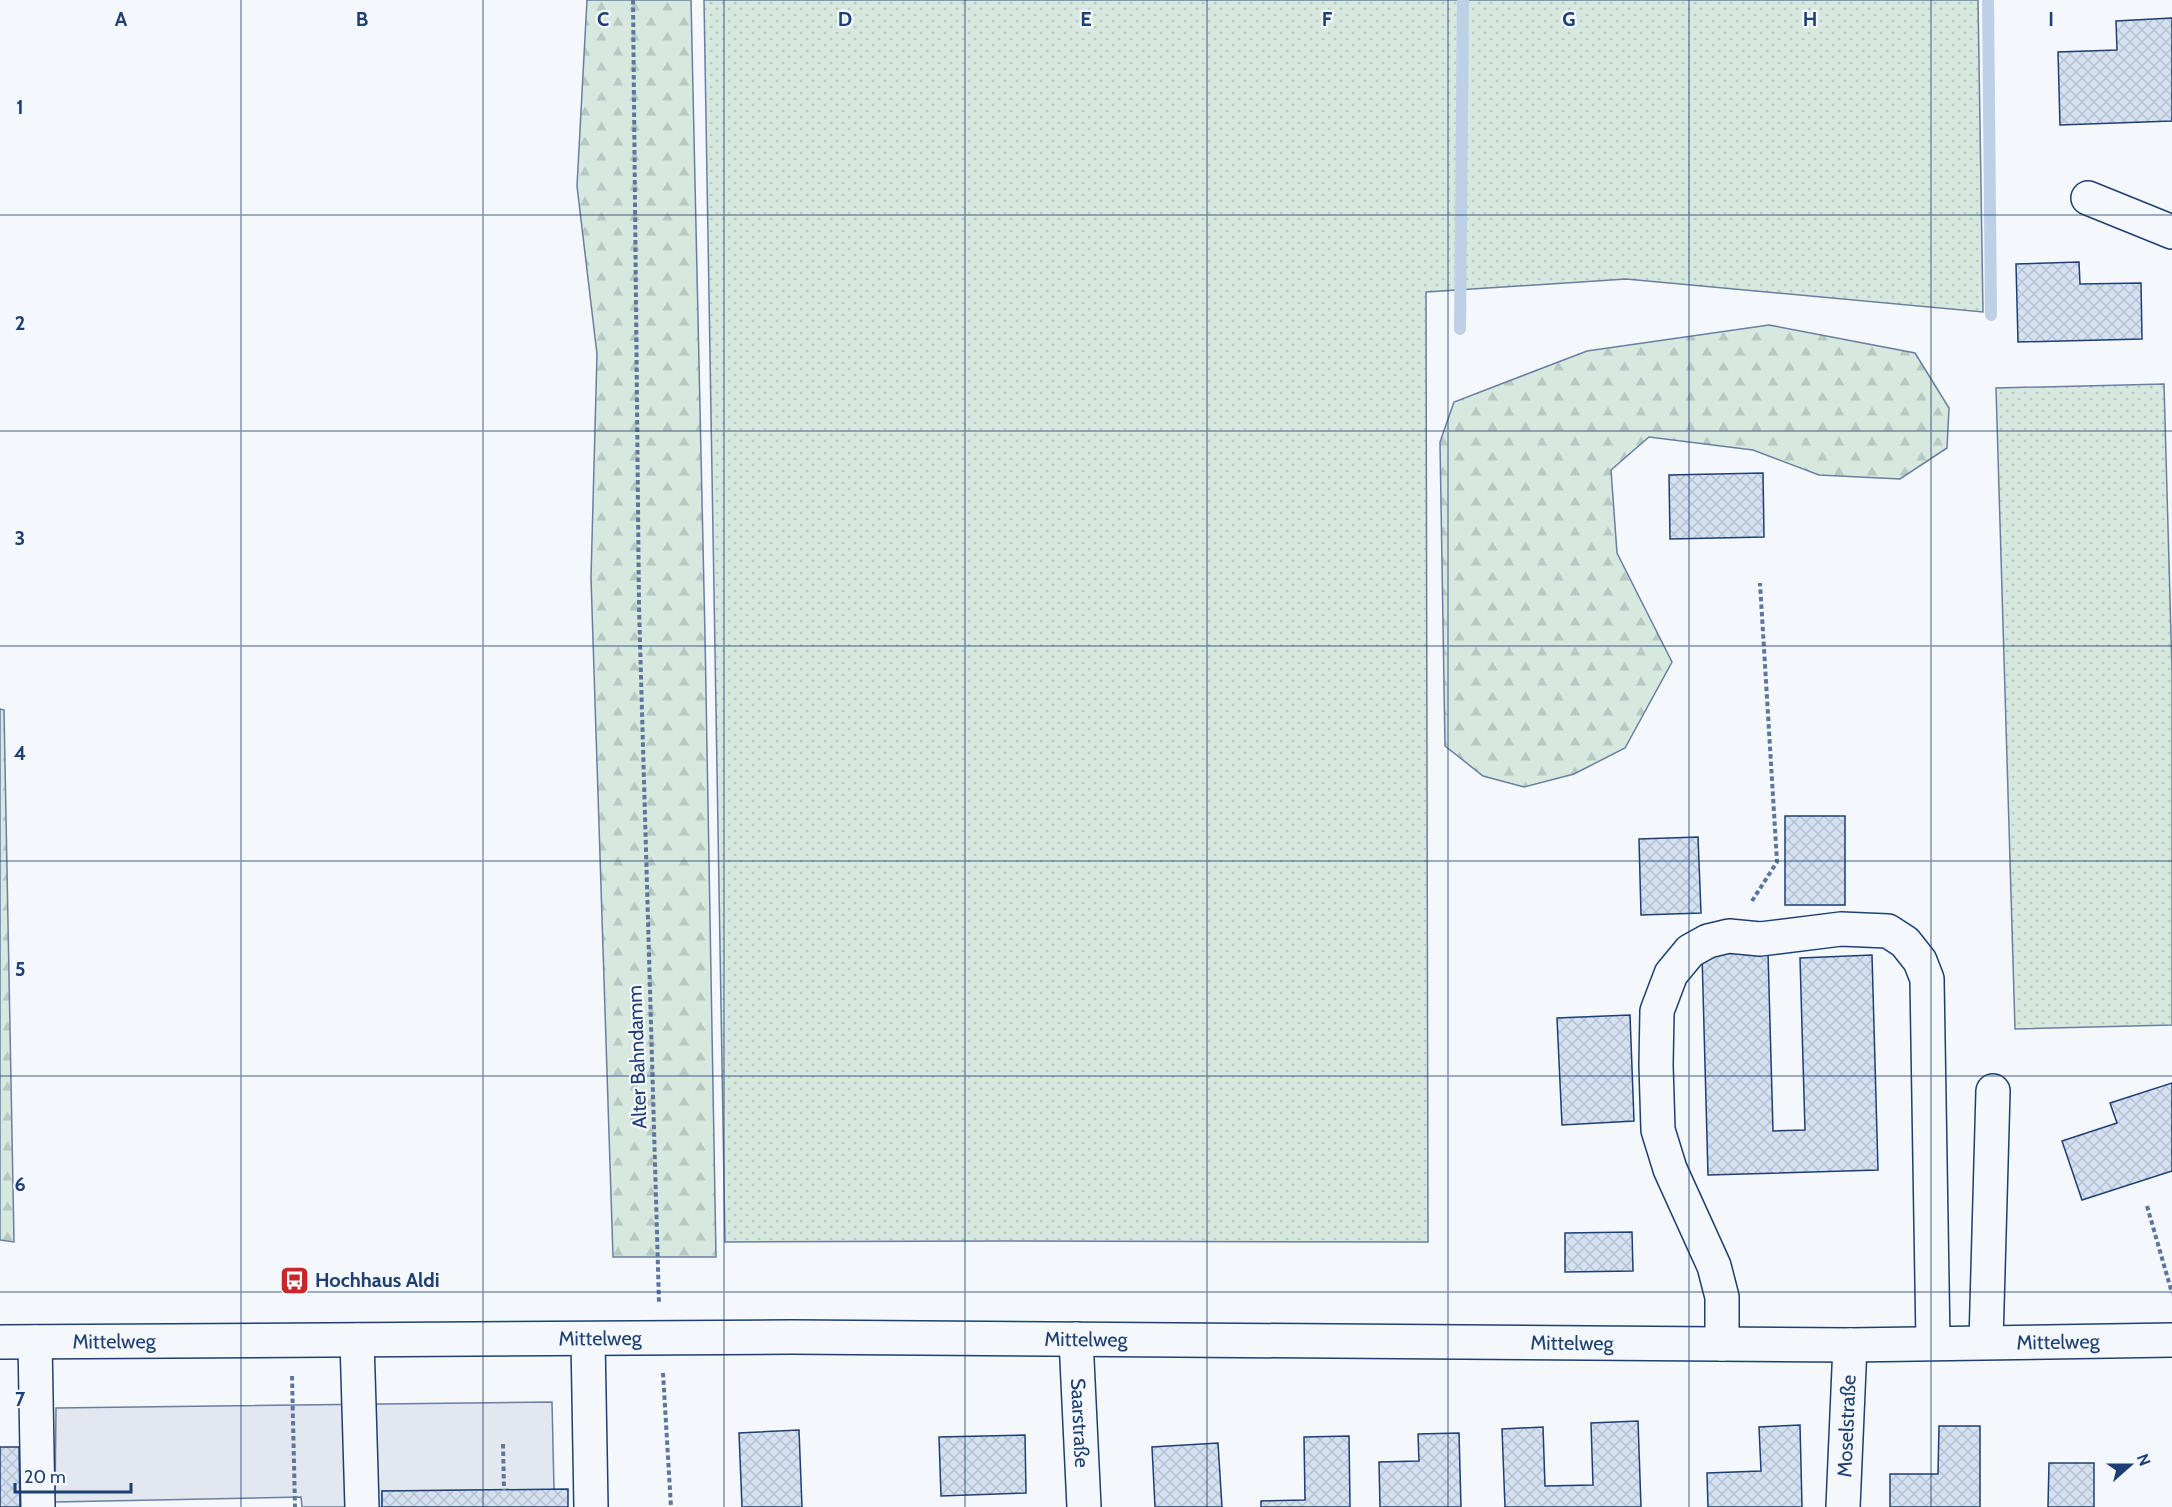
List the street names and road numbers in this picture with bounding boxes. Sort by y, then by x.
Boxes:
street label: Alter Bahndamm [622,985,652,1129]
street label: Mittelweg [558,1326,643,1350]
street label: Mittelweg [1044,1327,1129,1352]
street label: Mittelweg [72,1329,157,1354]
street label: Mittelweg [2016,1329,2101,1354]
street label: Mittelweg [1530,1331,1615,1355]
street label: Moselstraße [1832,1374,1861,1478]
street label: Saarstraße [1066,1378,1094,1468]

